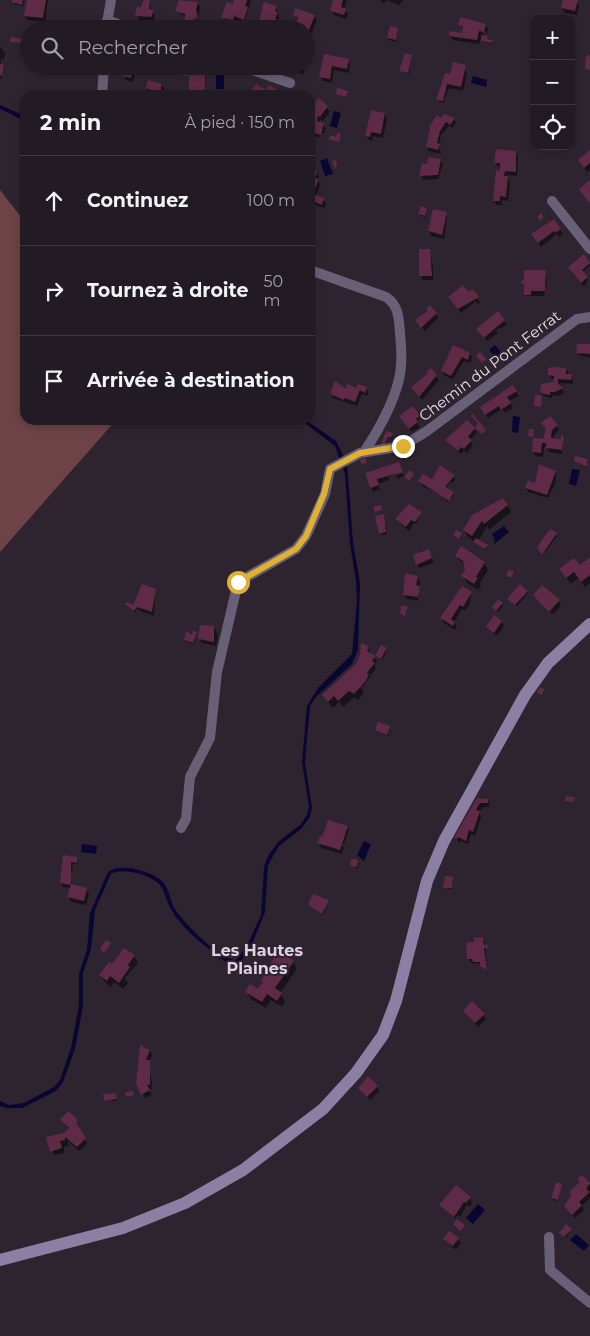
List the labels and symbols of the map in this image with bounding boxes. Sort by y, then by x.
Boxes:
street label: Chemin du Pont Ferrat [415,306,564,425]
route end [392,435,415,458]
route start [227,571,250,594]
district label: Les Hautes Plaines [211,941,303,978]

